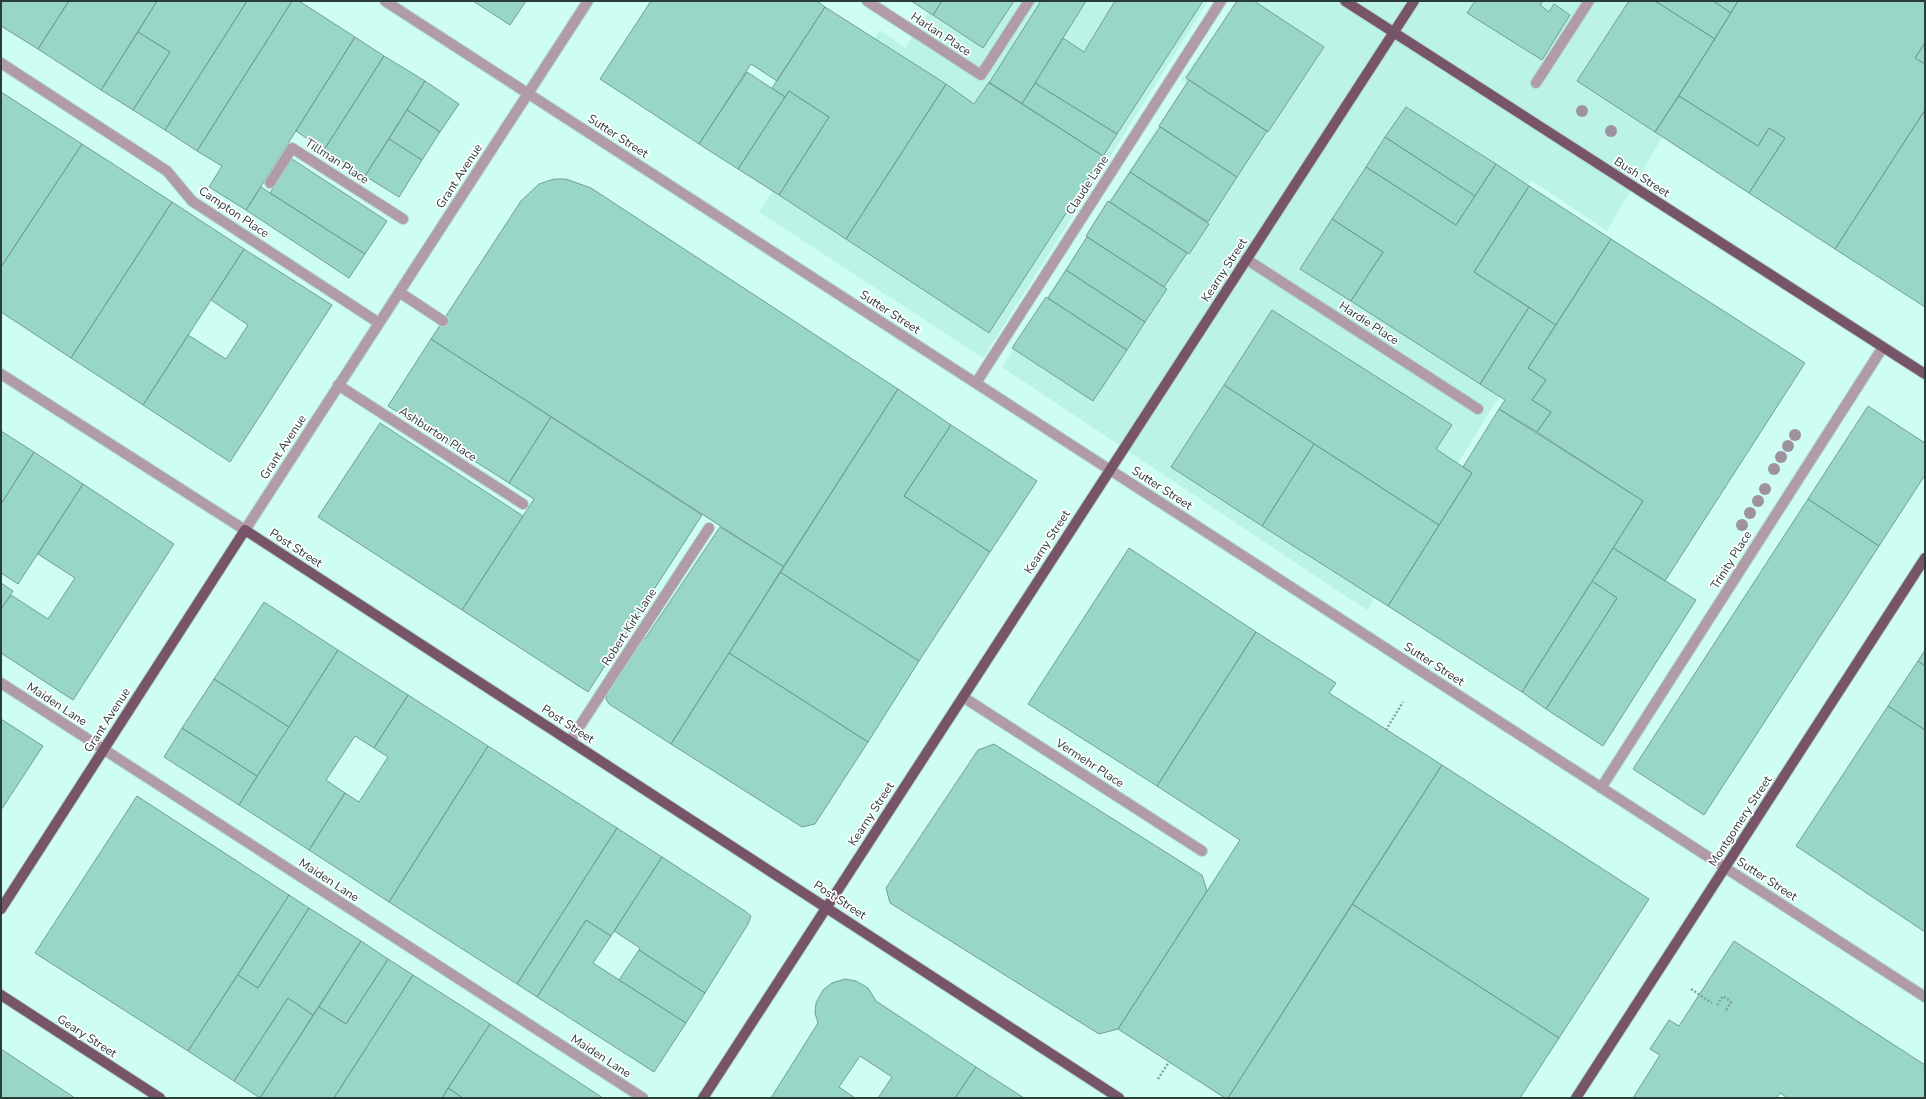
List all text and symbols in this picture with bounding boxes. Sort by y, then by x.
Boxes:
street label: Harlan Place [908,9,974,59]
street label: Sutter Street [585,111,652,162]
street label: Tillman Place [302,134,372,188]
street label: Grant Avenue [432,141,486,211]
street label: Claude Lane [1062,152,1112,218]
street label: Bush Street [1611,153,1674,201]
street label: Campton Place [196,183,272,241]
street label: Kearny Street [1197,234,1251,305]
street label: Sutter Street [857,287,924,338]
street label: Hardie Place [1336,298,1402,348]
street label: Ashburton Place [396,403,480,465]
street label: Grant Avenue [256,412,310,482]
street label: Sutter Street [1129,463,1196,514]
street label: Kearny Street [1020,506,1074,577]
street label: Post Street [267,525,326,571]
street label: Trinity Place [1707,528,1755,592]
street label: Robert Kirk Lane [598,585,660,669]
street label: Sutter Street [1401,639,1468,690]
street label: Maiden Lane [24,679,90,729]
street label: Grant Avenue [80,685,134,755]
street label: Post Street [539,701,598,747]
street label: Vermehr Place [1052,734,1127,791]
street label: Montgomery Street [1705,772,1776,869]
street label: Kearny Street [844,778,898,849]
street label: Sutter Street [1734,854,1801,905]
street label: Maiden Lane [296,855,362,905]
street label: Post Street [811,877,870,923]
street label: Geary Street [54,1011,121,1062]
street label: Maiden Lane [568,1031,634,1081]

